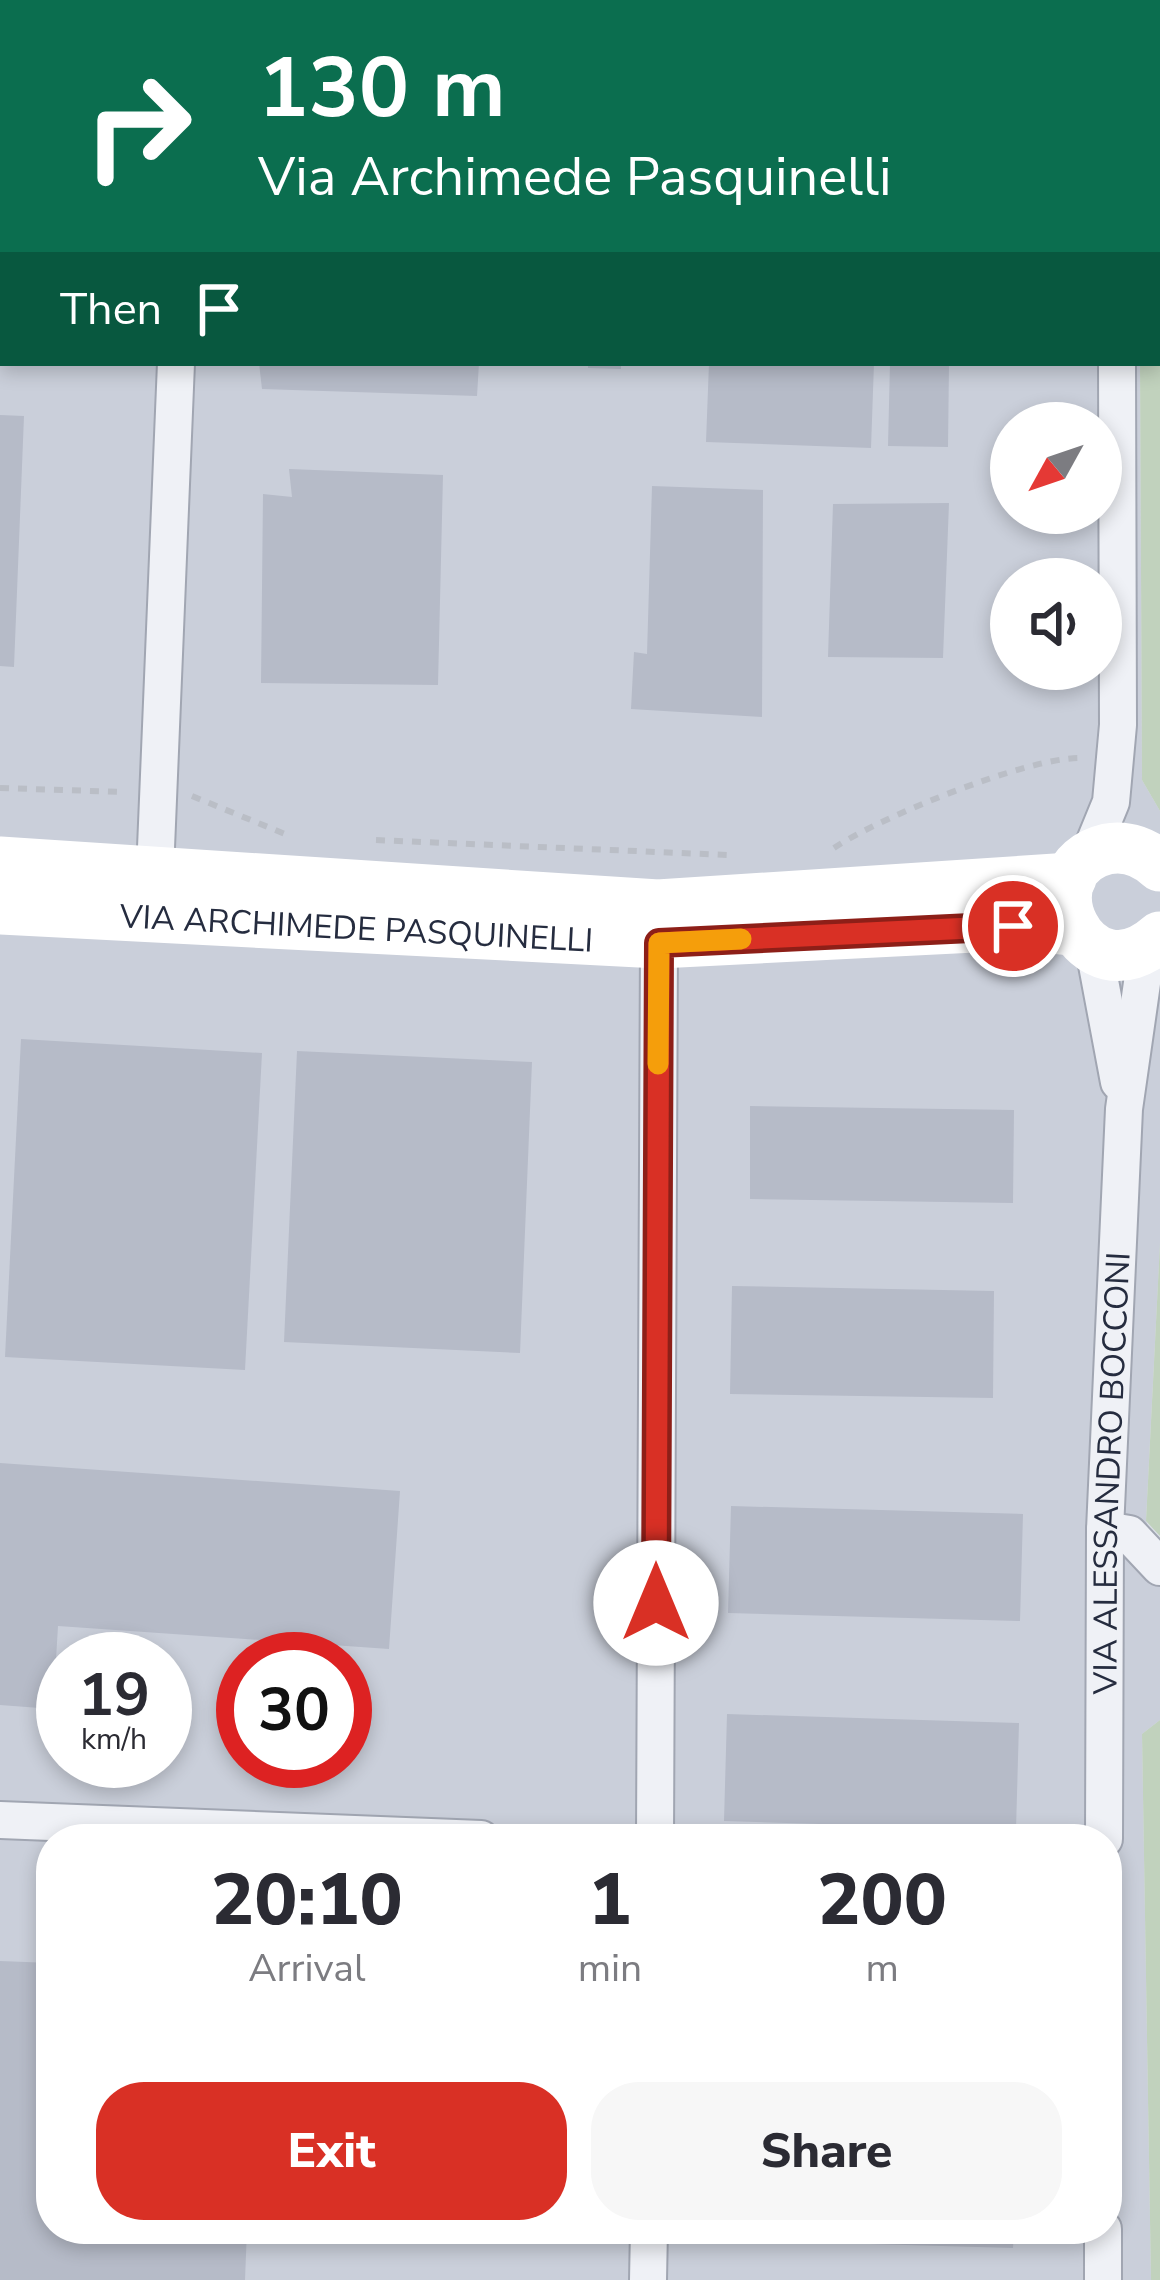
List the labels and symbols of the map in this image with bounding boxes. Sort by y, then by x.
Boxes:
north arrow [990,402,1122,534]
pin [962,875,1064,977]
street label: VIA ARCHIMEDE PASQUINELLI [118,894,594,964]
street label: VIA ALESSANDRO BOCCONI [1083,1251,1142,1695]
position arrow [593,1540,719,1666]
speed limit sign: 30 [216,1632,372,1788]

